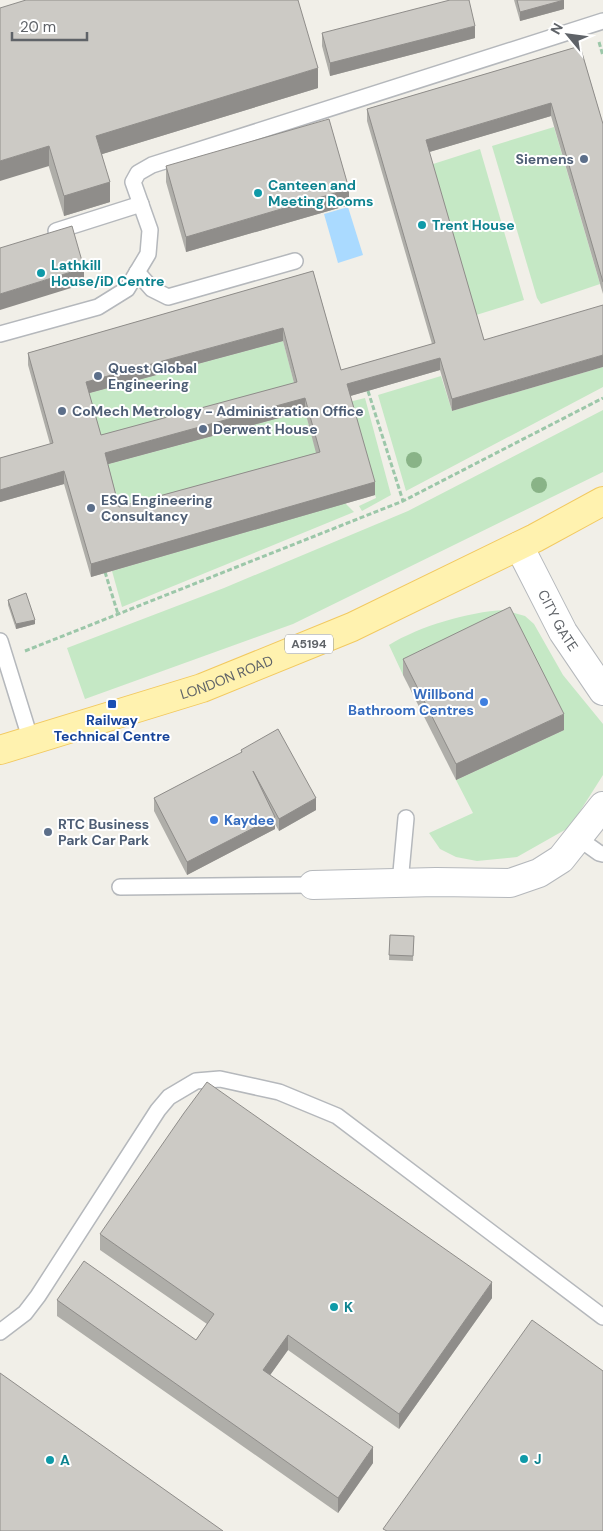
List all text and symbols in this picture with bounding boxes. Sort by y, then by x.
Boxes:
scale bar [12,10,88,42]
north arrow [543,10,593,60]
text: 20 m [20,17,56,37]
text: N [546,20,567,38]
place label: Siemens [516,150,574,168]
marker: Siemens [578,153,590,165]
place label: Canteen and Meeting Rooms [268,176,373,210]
marker: Canteen and Meeting Rooms [252,187,264,199]
place label: Trent House [432,216,515,234]
marker: Trent House [416,219,428,231]
place label: Lathkill House/iD Centre [51,256,165,290]
marker: Lathkill House/iD Centre [35,267,47,279]
place label: Quest Global Engineering [108,359,197,393]
marker: Quest Global Engineering [92,370,104,382]
place label: CoMech Metrology - Administration Office [72,402,364,420]
marker: CoMech Metrology - Administration Office [56,405,68,417]
place label: Derwent House [213,420,318,438]
marker: Derwent House [197,423,209,435]
place label: ESG Engineering Consultancy [101,491,213,525]
marker: ESG Engineering Consultancy [85,502,97,514]
street label: CITY GATE [534,587,582,655]
road number: A5194 [285,634,333,654]
street label: LONDON ROAD [178,651,276,703]
place label: Willbond Bathroom Centres [348,685,474,719]
marker: Willbond Bathroom Centres [478,696,490,708]
marker: Railway Technical Centre [106,698,118,710]
place label: Railway Technical Centre [54,711,170,745]
place label: Kaydee [224,811,274,829]
marker: Kaydee [208,814,220,826]
place label: RTC Business Park Car Park [58,815,149,849]
marker: RTC Business Park Car Park [42,826,54,838]
place label: K [344,1298,353,1316]
marker: K [328,1301,340,1313]
place label: J [534,1450,542,1468]
place label: A [60,1451,70,1469]
marker: J [518,1453,530,1465]
marker: A [44,1454,56,1466]

